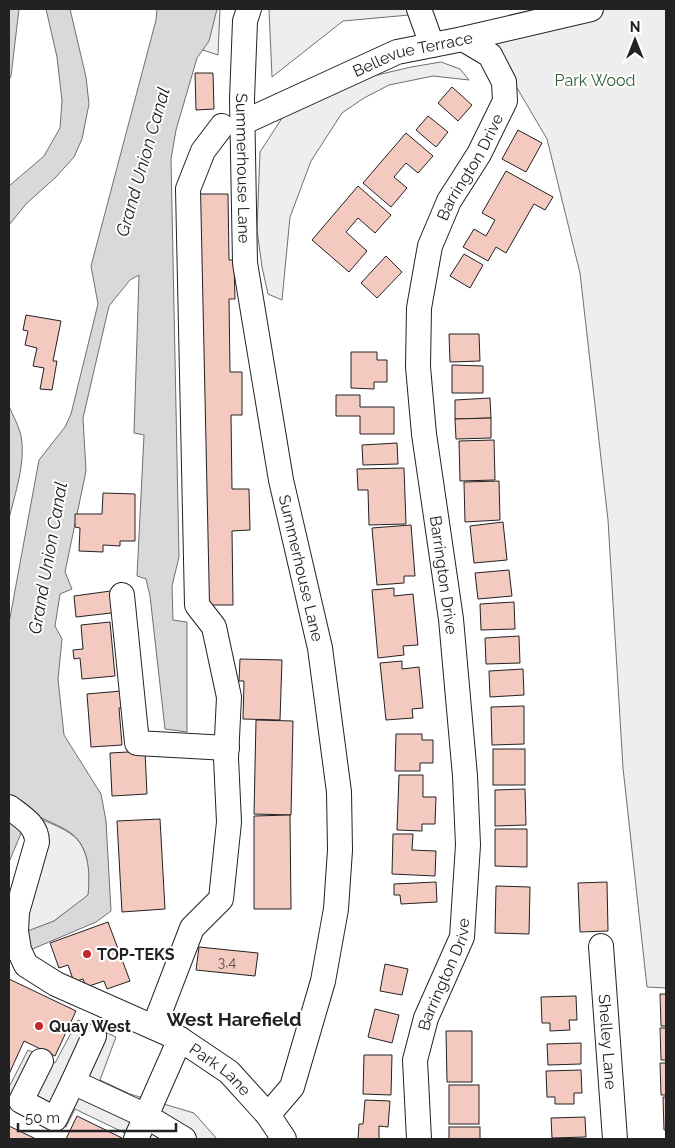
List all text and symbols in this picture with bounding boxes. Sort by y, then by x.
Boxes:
north arrow [610,15,660,65]
text: N [630,19,640,35]
street label: Bellevue Terrace [350,28,475,81]
park label: Park Wood [555,71,635,90]
water label: Grand Union Canal [111,85,174,239]
street label: Summerhouse Lane [232,93,254,244]
street label: Barrington Drive [433,110,507,223]
water label: Grand Union Canal [24,480,71,636]
street label: Summerhouse Lane [275,493,327,643]
street label: Barrington Drive [426,515,461,636]
street label: Barrington Drive [414,918,473,1033]
place label: TOP-TEKS [97,945,175,964]
marker: TOP-TEKS [81,948,93,960]
house number: 3,4 [218,954,236,970]
street label: Shelley Lane [595,993,620,1090]
district label: West Harefield [166,1008,302,1030]
place label: Quay West [49,1017,131,1036]
marker: Quay West [33,1020,45,1032]
street label: Park Lane [186,1039,255,1100]
scale bar [18,1100,175,1132]
text: 50 m [25,1109,60,1127]

